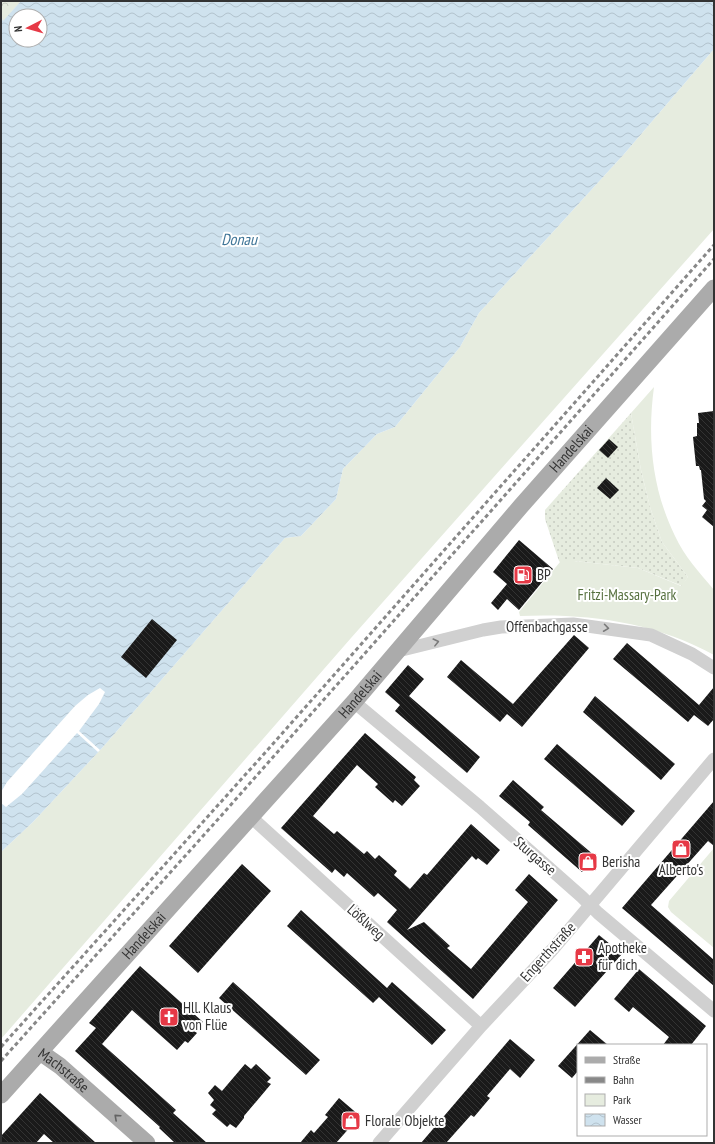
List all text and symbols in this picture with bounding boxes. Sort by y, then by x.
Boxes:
north arrow [8,8,48,48]
text: N [11,25,25,33]
water label: Donau [221,229,258,249]
street label: Handelskai [545,421,597,476]
fuel station icon: BP [512,564,534,586]
place label: BP [537,565,551,584]
park label: Fritzi-Massary-Park [578,585,677,604]
street label: Offenbachgasse [506,617,588,636]
one-way arrow [603,623,609,632]
one-way arrow [433,638,439,646]
street label: Handelskai [334,666,386,722]
street label: Sturgasse [510,832,560,879]
shop icon: Alberto's [670,838,692,860]
shop icon: Berisha [577,851,599,873]
place label: Berisha [602,852,640,871]
place label: Alberto's [659,860,703,879]
street label: Lößlweg [344,900,389,943]
street label: Handelskai [118,908,170,963]
street label: Engerthstraße [516,918,579,985]
place label: Apotheke für dich [598,938,647,974]
pharmacy icon: Apotheke für dich [573,946,595,968]
place label: Hll. Klaus von Flüe [183,998,231,1034]
church icon: Hll. Klaus von Flüe [158,1006,180,1028]
street label: Machstraße [35,1044,93,1096]
legend [577,1044,707,1136]
text: Straße [613,1052,640,1067]
text: Bahn [613,1072,634,1087]
text: Park [613,1092,631,1107]
shop icon: Florale Objekte [340,1110,362,1132]
place label: Florale Objekte [365,1111,444,1130]
text: Wasser [613,1112,643,1127]
one-way arrow [115,1115,122,1122]

